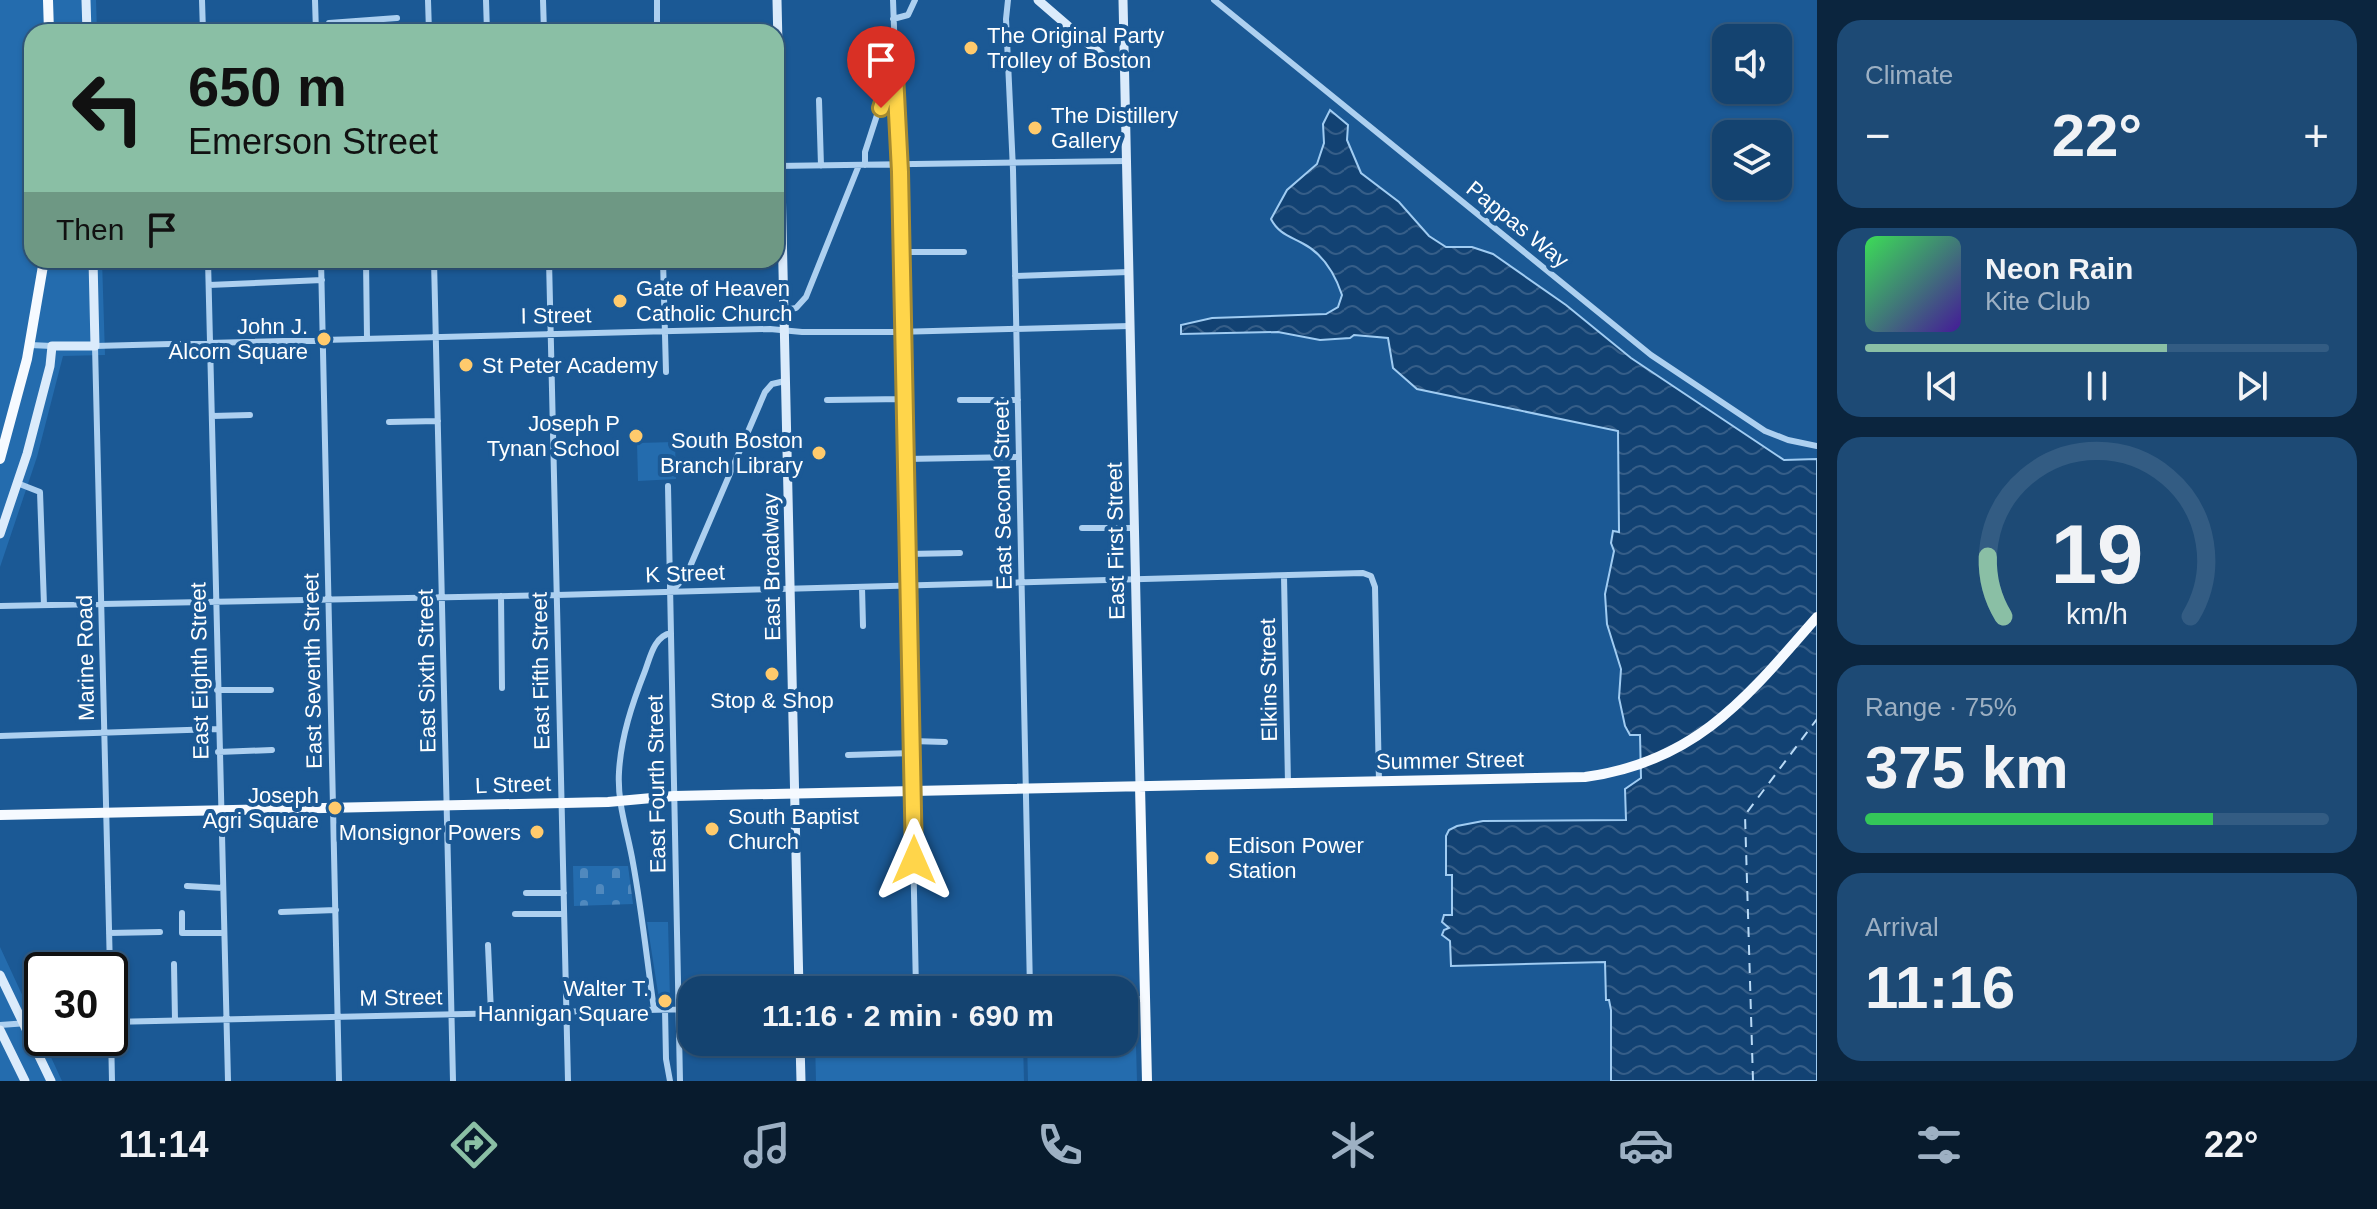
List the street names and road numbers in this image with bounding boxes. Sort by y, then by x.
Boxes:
street label: Pappas Way [1462,176,1574,273]
street label: I Street [520,302,592,329]
street label: East Second Street [988,400,1017,590]
street label: East First Street [1102,462,1129,620]
street label: East Broadway [758,493,785,641]
street label: K Street [645,560,725,587]
street label: East Seventh Street [298,573,327,769]
street label: East Eighth Street [185,582,214,760]
street label: East Sixth Street [413,589,440,753]
street label: East Fifth Street [527,592,554,750]
street label: Marine Road [72,595,99,721]
street label: Elkins Street [1255,618,1282,742]
street label: East Fourth Street [642,695,671,873]
street label: Summer Street [1376,747,1524,774]
street label: L Street [474,771,552,798]
street label: M Street [359,984,443,1011]

